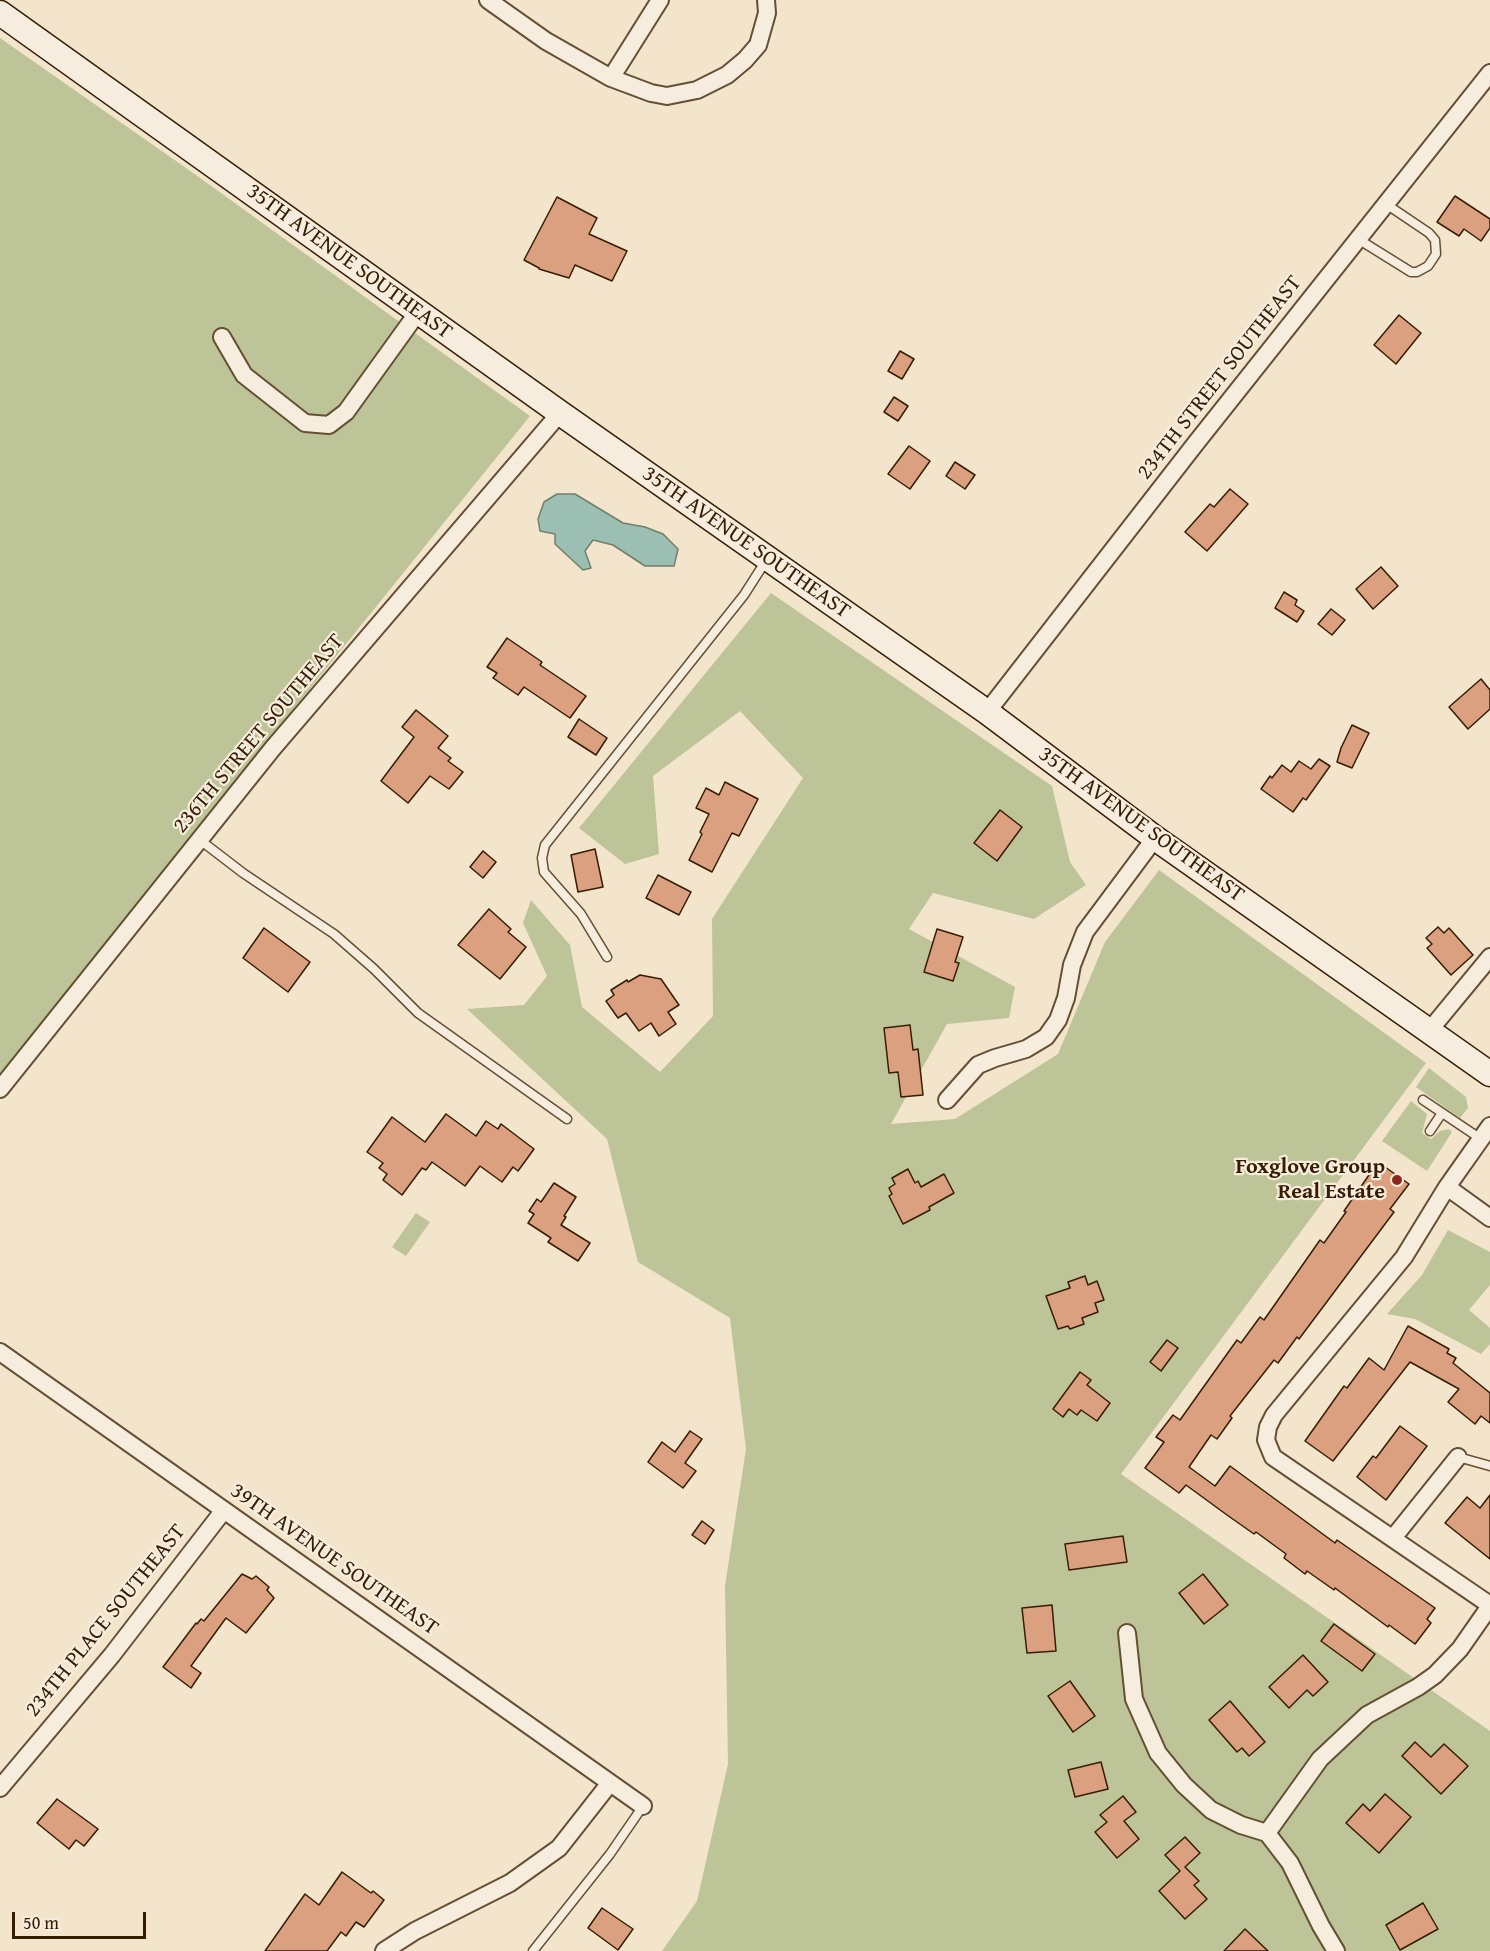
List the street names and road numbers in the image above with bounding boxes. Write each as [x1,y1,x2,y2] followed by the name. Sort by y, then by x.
[241,178,457,346] street label: 35TH AVENUE SOUTHEAST
[1132,271,1308,485] street label: 234TH STREET SOUTHEAST
[637,461,855,625] street label: 35TH AVENUE SOUTHEAST
[168,629,350,839] street label: 236TH STREET SOUTHEAST
[1033,741,1249,909] street label: 35TH AVENUE SOUTHEAST
[225,1478,443,1642] street label: 39TH AVENUE SOUTHEAST
[20,1519,192,1723] street label: 234TH PLACE SOUTHEAST

